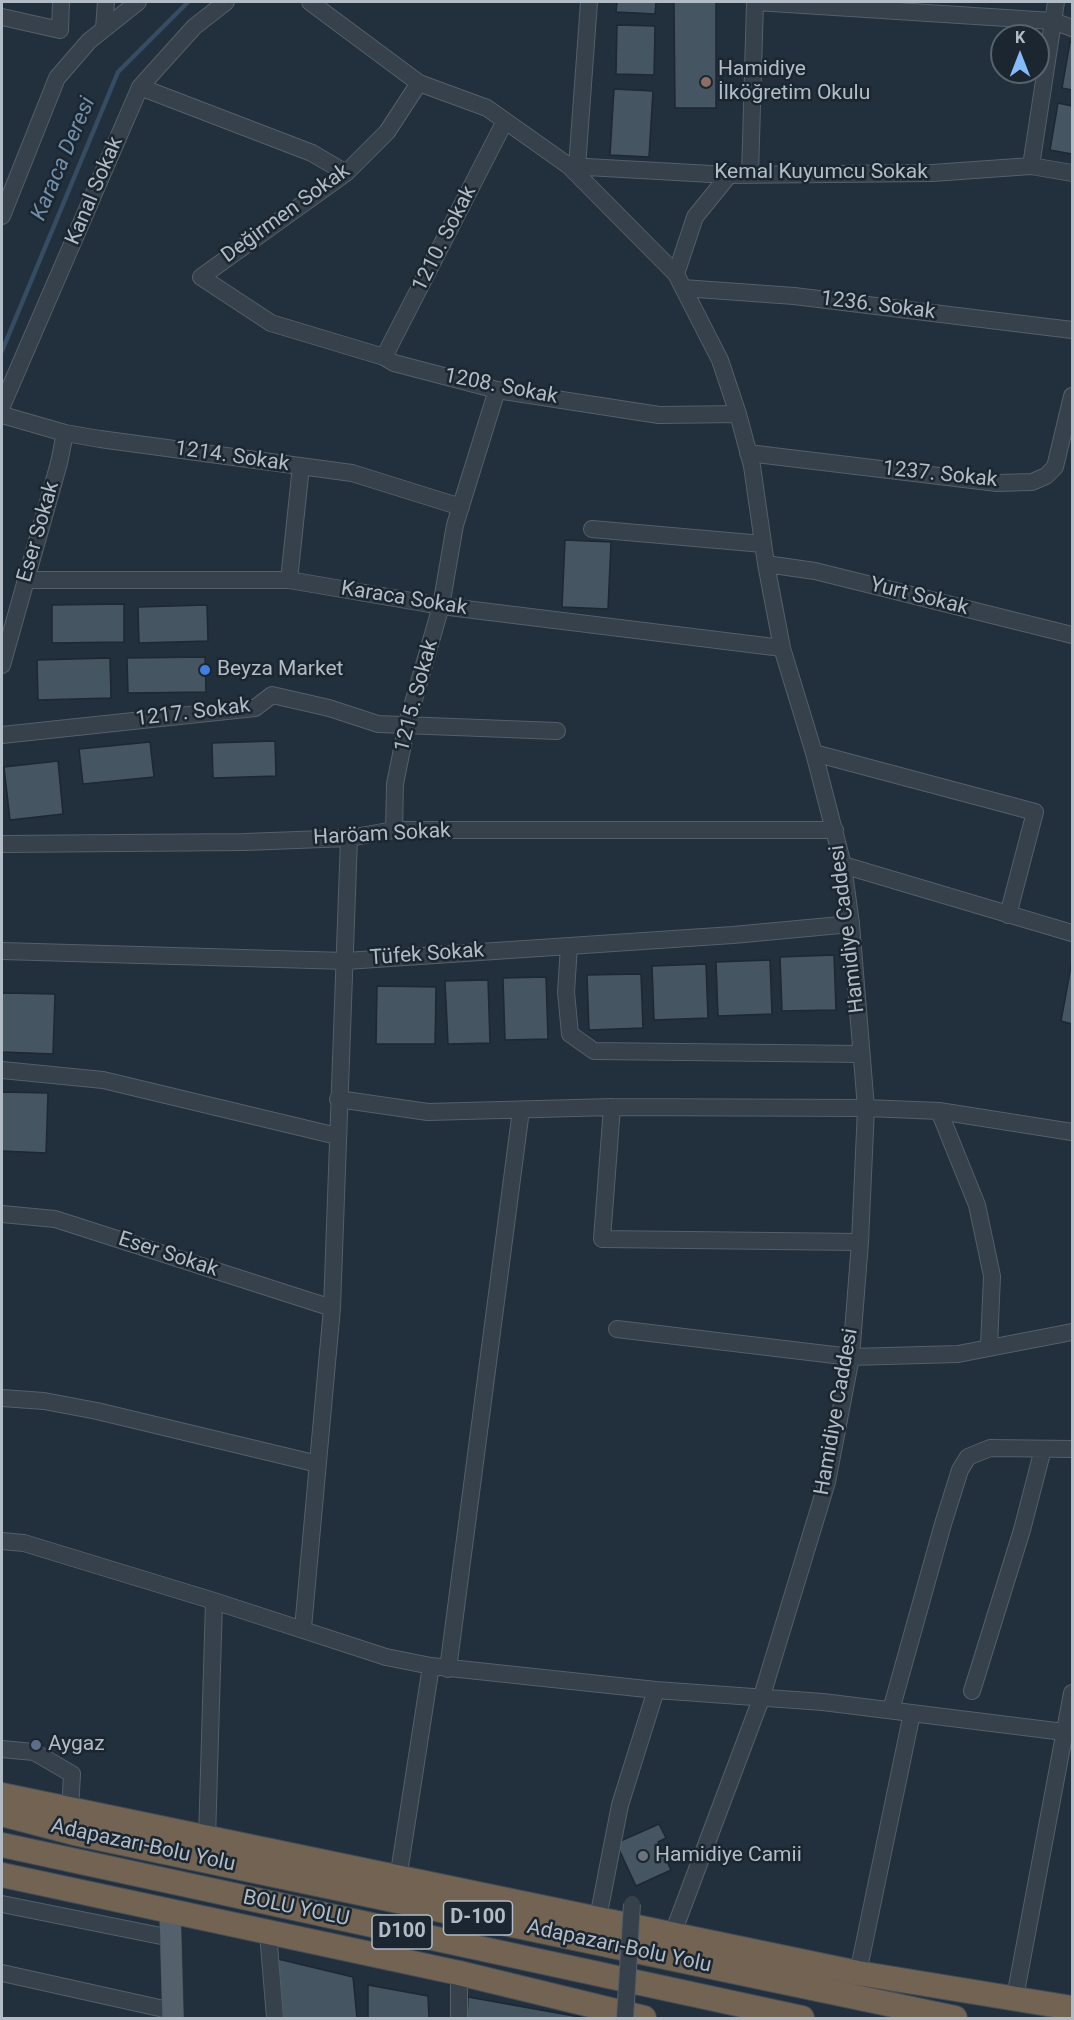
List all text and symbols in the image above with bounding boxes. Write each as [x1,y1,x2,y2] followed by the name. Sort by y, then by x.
[990,24,1050,84] north arrow
[1015,28,1025,47] text: K
[718,57,870,107] place label: Hamidiye İlköğretim Okulu
[699,75,713,89] marker: Hamidiye İlköğretim Okulu
[26,93,102,225] water label: Karaca Deresi
[61,133,129,249] street label: Kanal Sokak
[217,159,355,269] street label: Değirmen Sokak
[714,160,928,186] street label: Kemal Kuyumcu Sokak
[408,182,482,296] street label: 1210. Sokak
[819,286,937,326] street label: 1236. Sokak
[442,364,560,410] street label: 1208. Sokak
[173,437,291,477] street label: 1214. Sokak
[881,456,999,494] street label: 1237. Sokak
[13,479,65,585] street label: Eser Sokak
[867,573,971,621] street label: Yurt Sokak
[339,577,469,621] street label: Karaca Sokak
[390,637,444,755] street label: 1215. Sokak
[217,657,343,683] place label: Beyza Market
[198,663,212,677] marker: Beyza Market
[134,693,252,733] street label: 1217. Sokak
[313,819,451,851] street label: Haröam Sokak
[825,844,871,1014] street label: Hamidiye Caddesi
[369,938,485,972] street label: Tüfek Sokak
[115,1227,221,1283] street label: Eser Sokak
[810,1327,864,1497] street label: Hamidiye Caddesi
[48,1732,105,1758] place label: Aygaz
[29,1738,43,1752] marker: Aygaz
[49,1814,237,1878] street label: Adapazarı-Bolu Yolu
[655,1843,802,1869] place label: Hamidiye Camii
[636,1849,650,1863] marker: Hamidiye Camii
[240,1885,352,1933] street label: BOLU YOLU
[444,1901,512,1935] road number: D-100
[372,1915,432,1949] road number: D100
[525,1915,713,1979] street label: Adapazarı-Bolu Yolu

